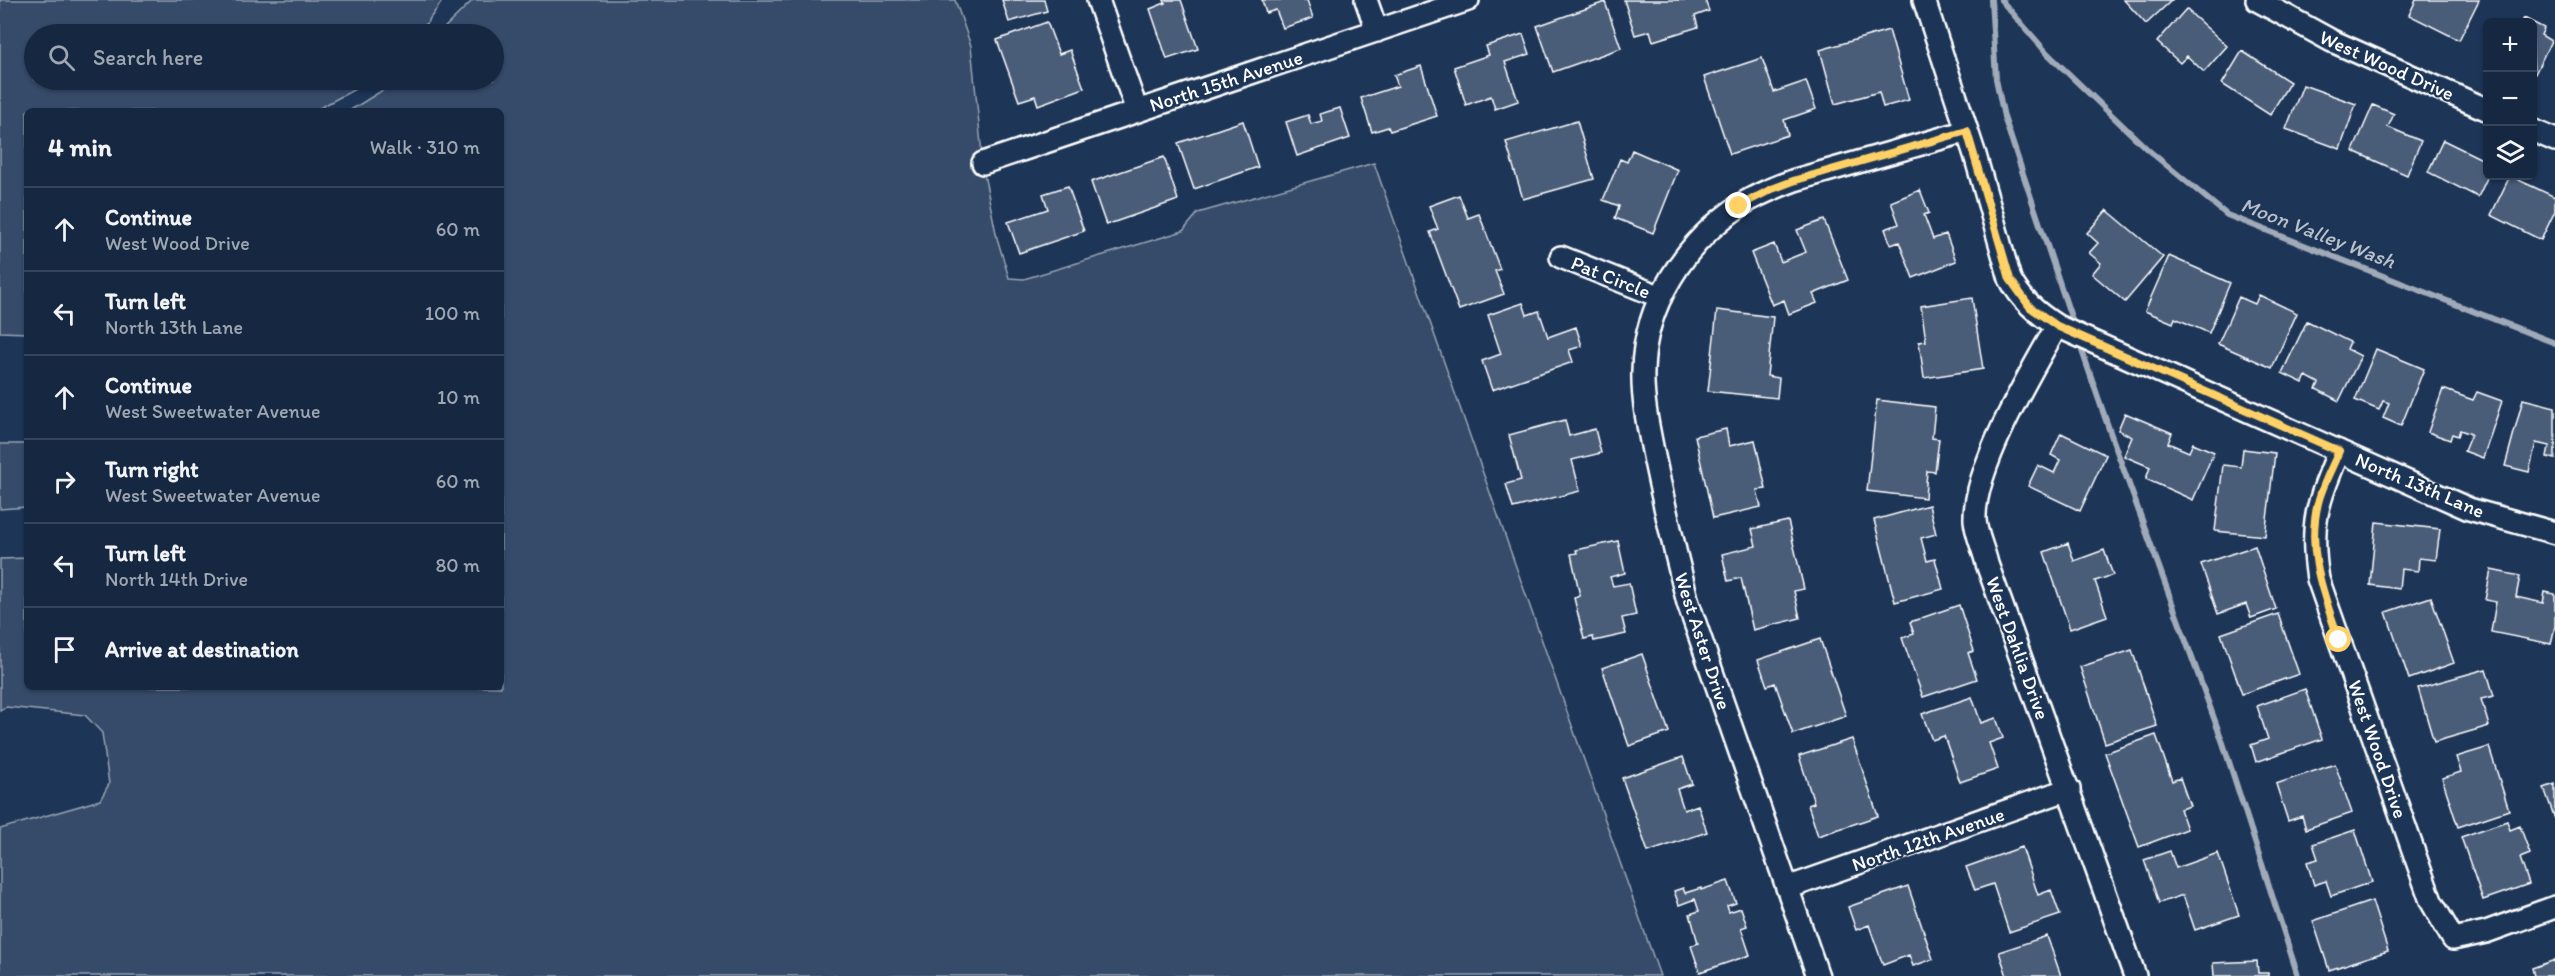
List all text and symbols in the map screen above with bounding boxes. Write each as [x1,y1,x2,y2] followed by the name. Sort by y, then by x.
[2483,18,2537,180] map controls
[2483,18,2537,72] button: +
[24,24,504,90] search box
[2316,25,2458,105] street label: West Wood Drive
[45,41,78,74] icon: search
[93,44,203,71] text: Search here
[1146,45,1306,117] street label: North 15th Avenue
[2483,72,2537,126] button: −
[2483,126,2537,180] button: layers
[48,131,112,163] text: 4 min
[370,135,480,159] text: Walk · 310 m
[1725,192,1751,218] route end
[2238,192,2400,274] water label: Moon Valley Wash
[105,204,192,231] text: Continue
[48,213,81,246] icon: ahead
[436,217,480,241] text: 60 m
[105,231,250,255] text: West Wood Drive
[1568,250,1654,304] street label: Pat Circle
[105,288,186,315] text: Turn left
[48,297,81,330] icon: left
[425,301,480,325] text: 100 m
[105,315,243,339] text: North 13th Lane
[105,372,192,399] text: Continue
[48,381,81,414] icon: ahead
[437,385,480,409] text: 10 m
[105,399,320,423] text: West Sweetwater Avenue
[2352,447,2488,523] street label: North 13th Lane
[105,456,199,483] text: Turn right
[48,465,81,498] icon: right
[436,469,480,493] text: 60 m
[105,483,320,507] text: West Sweetwater Avenue
[105,540,186,567] text: Turn left
[48,549,81,582] icon: left
[435,553,480,577] text: 80 m
[105,567,248,591] text: North 14th Drive
[1669,569,1737,713] street label: West Aster Drive
[1981,573,2055,723] street label: West Dahlia Drive
[2325,626,2351,652] route start
[48,633,81,666] icon: arrive
[105,636,299,663] text: Arrive at destination
[2343,677,2413,821] street label: West Wood Drive
[1849,802,2007,876] street label: North 12th Avenue

